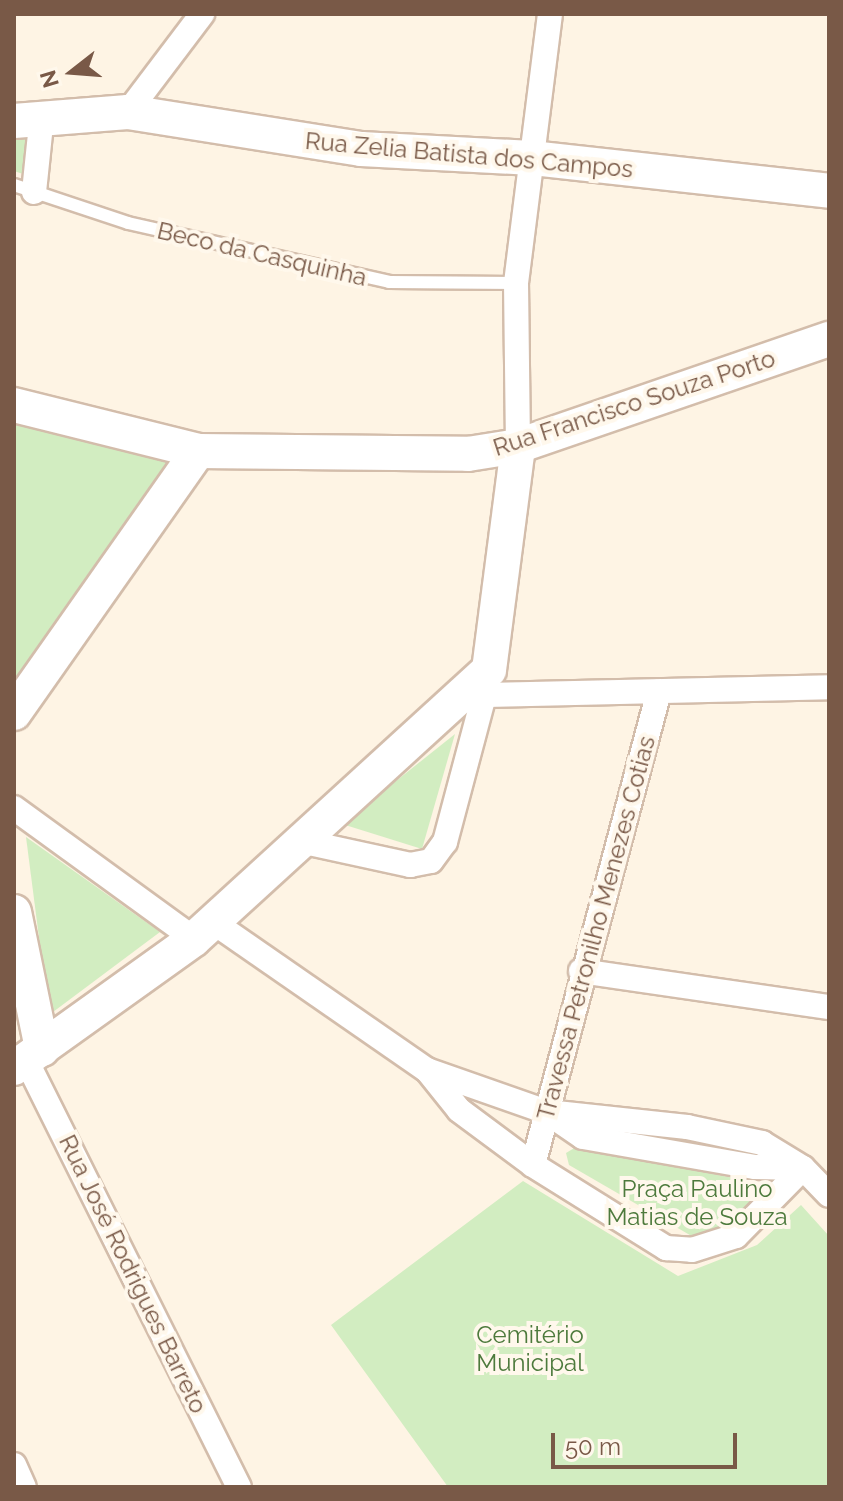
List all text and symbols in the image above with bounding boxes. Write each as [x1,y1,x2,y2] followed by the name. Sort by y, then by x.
[32,32,112,112] north arrow
[34,67,64,91] text: N
[304,126,634,184] street label: Rua Zelia Batista dos Campos
[154,216,370,292] street label: Beco da Casquinha
[489,344,779,462] street label: Rua Francisco Souza Porto
[531,733,661,1123] street label: Travessa Petronilho Menezes Cotias
[53,1130,213,1418] street label: Rua José Rodrigues Barreto
[606,1175,788,1231] park label: Praça Paulino Matias de Souza
[476,1321,584,1377] park label: Cemitério Municipal
[555,1417,741,1467] scale bar
[565,1432,621,1461] text: 50 m

